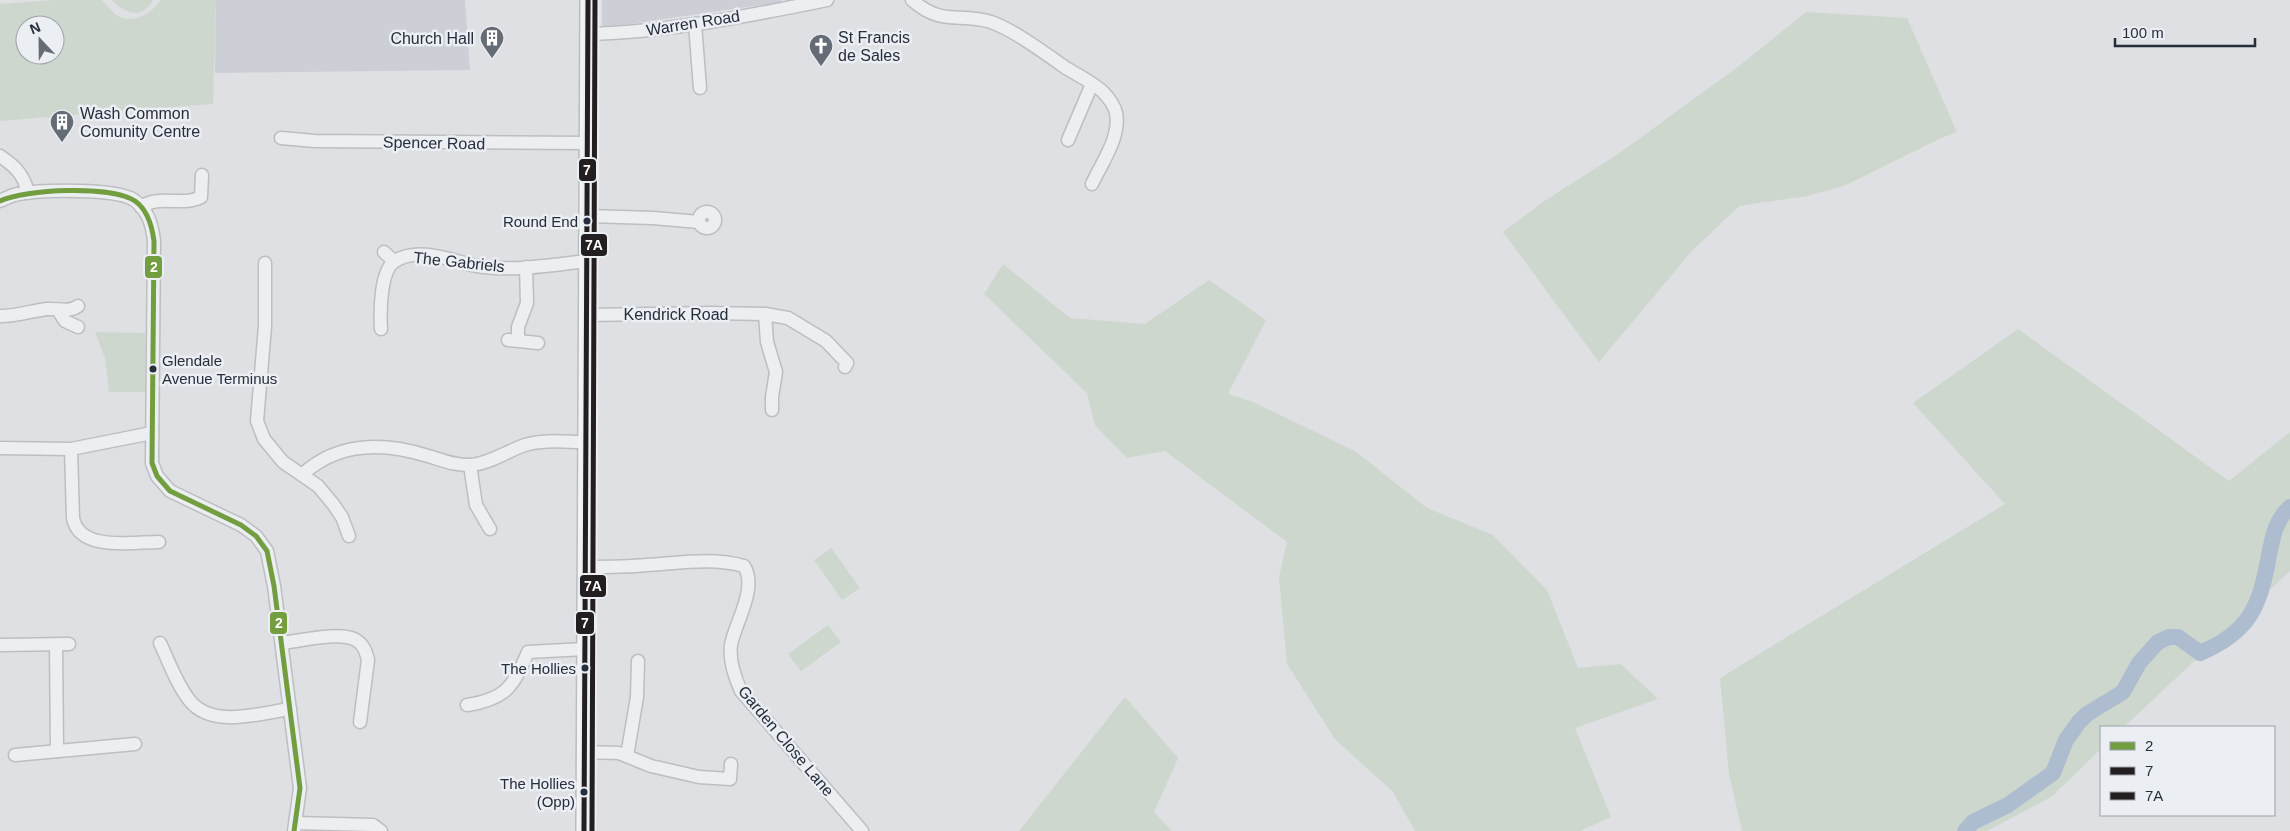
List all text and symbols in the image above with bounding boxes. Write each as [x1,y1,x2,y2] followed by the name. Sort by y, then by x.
[645,7,741,39] street label: Warren Road
[15,15,65,65] north arrow
[2115,15,2255,47] scale bar
[27,19,43,37] text: N
[2122,24,2164,41] text: 100 m
[479,25,505,59] building icon: Church Hall
[838,29,910,64] place label: St Francis de Sales
[390,30,474,47] place label: Church Hall
[808,33,834,67] church icon: St Francis de Sales
[80,105,200,140] place label: Wash Common Comunity Centre
[49,109,75,143] building icon: Wash Common Comunity Centre
[383,134,485,152] street label: Spencer Road
[578,158,597,182] line badge: 7
[583,162,591,178] text: 7
[503,213,578,230] place label: Round End
[582,216,592,226] marker: Round End
[580,233,608,257] line badge: 7A
[585,237,603,253] text: 7A
[413,249,505,275] street label: The Gabriels
[144,255,163,279] line badge: 2
[150,259,158,275] text: 2
[624,306,728,323] street label: Kendrick Road
[162,352,277,387] place label: Glendale Avenue Terminus
[148,364,158,374] marker: Glendale Avenue Terminus
[579,574,607,598] line badge: 7A
[584,578,602,594] text: 7A
[269,611,288,635] line badge: 2
[575,611,595,635] line badge: 7
[275,615,283,631] text: 2
[581,615,589,631] text: 7
[501,660,576,677] place label: The Hollies
[580,663,590,673] marker: The Hollies
[735,682,837,800] street label: Garden Close Lane
[2100,726,2275,816] legend
[2145,737,2153,754] text: 2
[2145,762,2153,779] text: 7
[500,775,575,810] place label: The Hollies (Opp)
[579,787,589,797] marker: The Hollies (Opp)
[2145,787,2163,804] text: 7A

